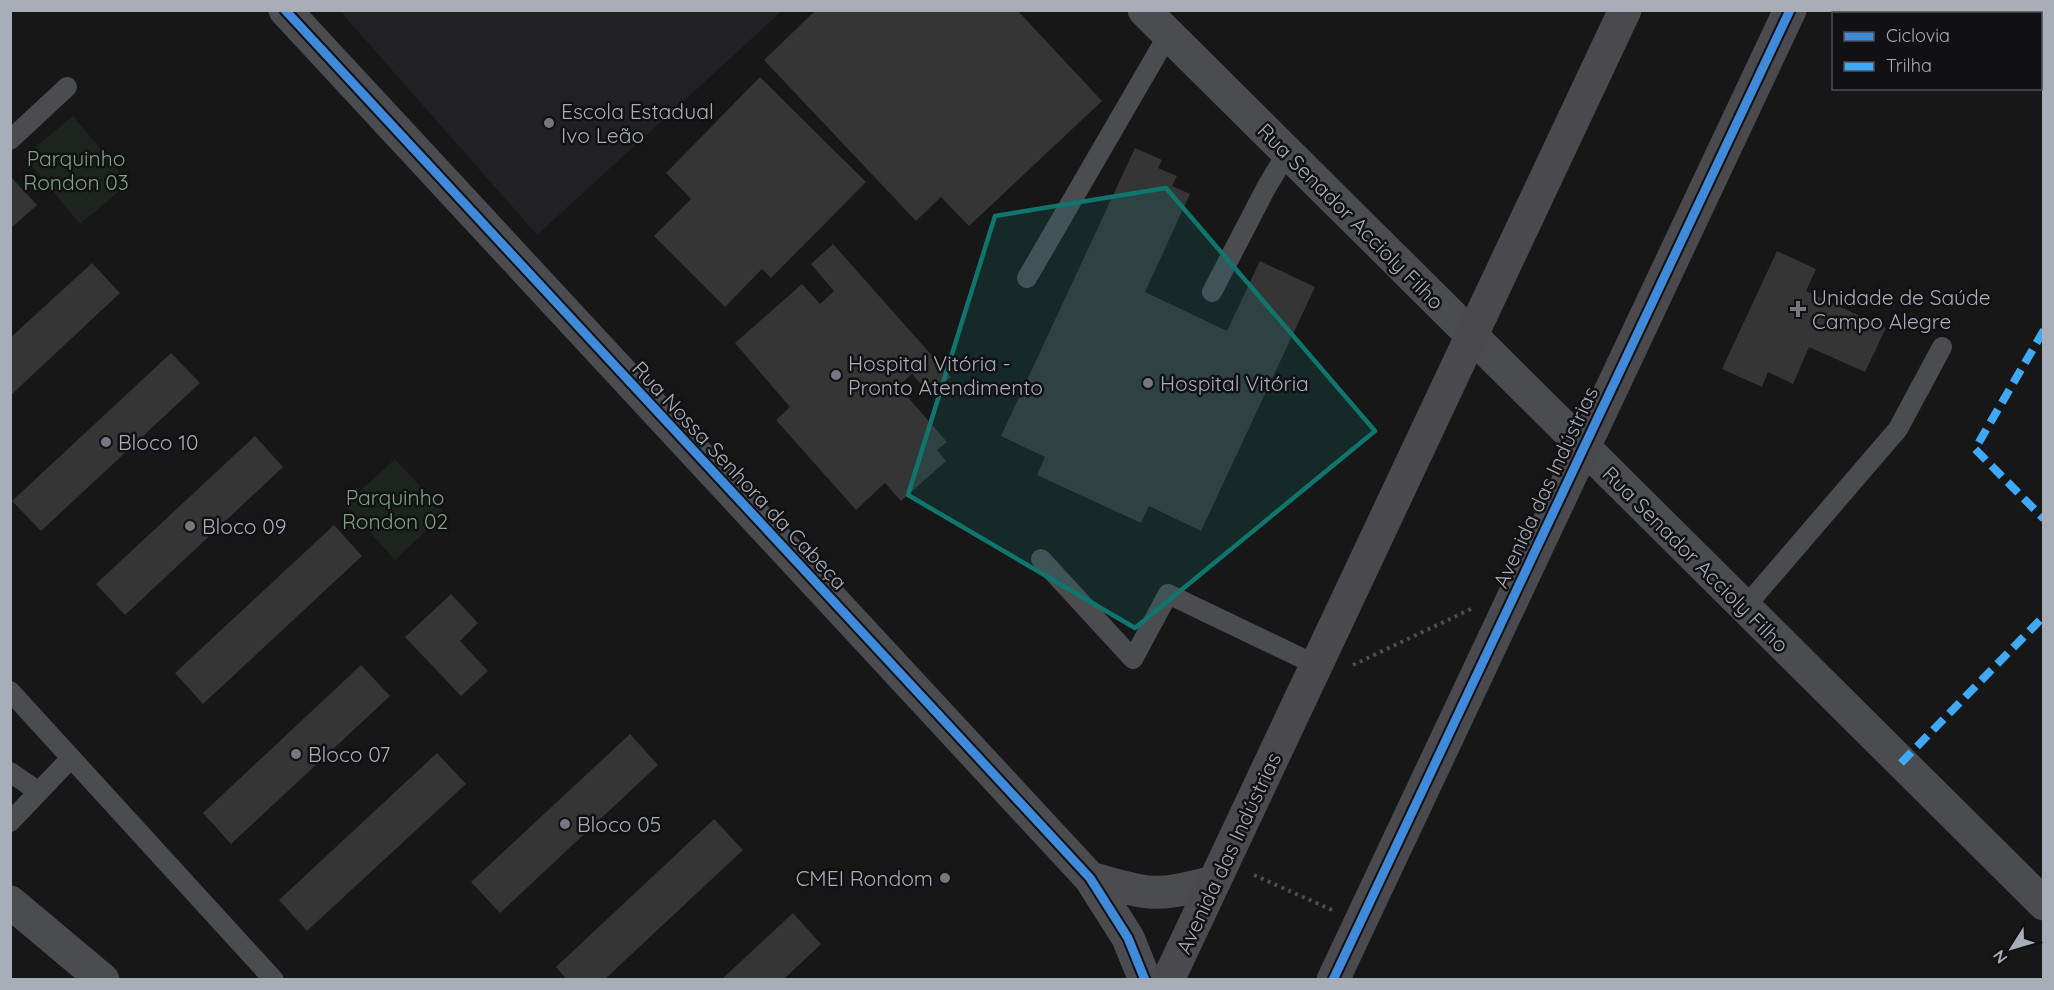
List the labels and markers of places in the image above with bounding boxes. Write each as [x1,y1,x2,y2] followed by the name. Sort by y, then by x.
[561,98,714,148] place label: Escola Estadual Ivo Leão
[542,116,556,130] marker: Escola Estadual Ivo Leão
[1812,284,1991,334] place label: Unidade de Saúde Campo Alegre
[1789,300,1807,318] marker: Unidade de Saúde Campo Alegre
[848,350,1043,400] place label: Hospital Vitória - Pronto Atendimento
[829,368,843,382] marker: Hospital Vitória - Pronto Atendimento
[1160,370,1309,396] place label: Hospital Vitória
[1141,376,1155,390] marker: Hospital Vitória
[118,429,198,455] place label: Bloco 10
[99,435,113,449] marker: Bloco 10
[202,513,286,539] place label: Bloco 09
[183,519,197,533] marker: Bloco 09
[308,741,391,767] place label: Bloco 07
[289,747,303,761] marker: Bloco 07
[577,811,661,837] place label: Bloco 05
[558,817,572,831] marker: Bloco 05
[796,865,933,891] place label: CMEI Rondom
[938,871,952,885] marker: CMEI Rondom

